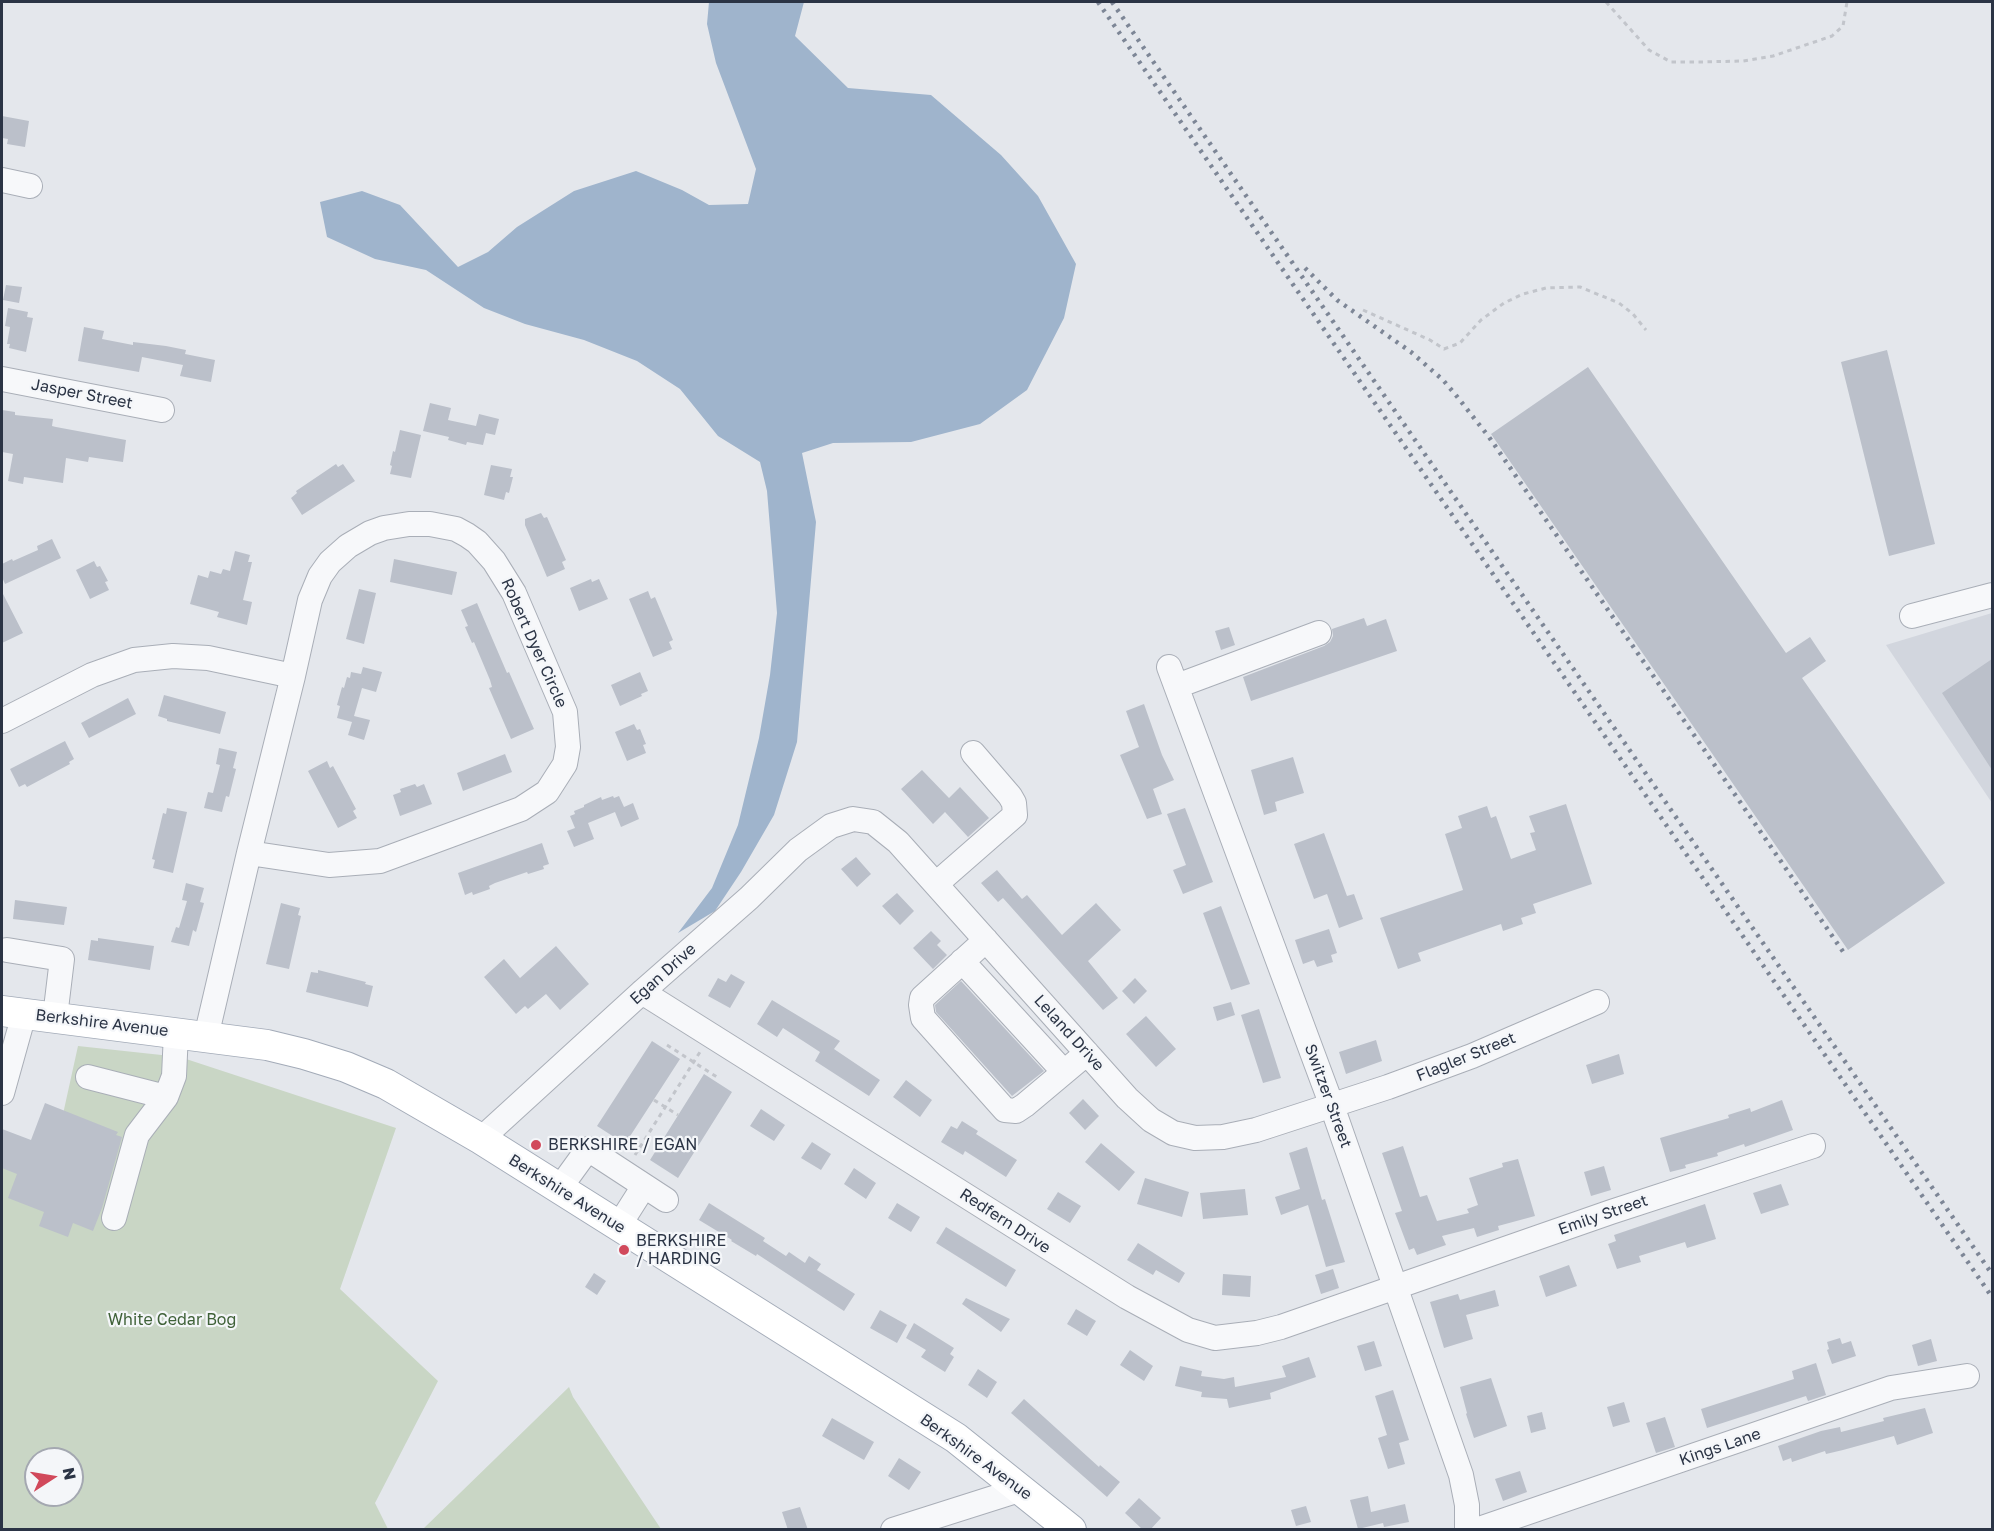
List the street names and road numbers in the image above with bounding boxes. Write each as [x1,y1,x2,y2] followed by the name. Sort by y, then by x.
[30,375,134,413] street label: Jasper Street
[497,575,571,711] street label: Robert Dyer Circle
[626,939,700,1009] street label: Egan Drive
[1030,991,1108,1075] street label: Leland Drive
[34,1005,170,1041] street label: Berkshire Avenue
[1414,1028,1518,1086] street label: Flagler Street
[1300,1041,1356,1151] street label: Switzer Street
[505,1150,629,1238] street label: Berkshire Avenue
[956,1184,1054,1258] street label: Redfern Drive
[1556,1191,1650,1239] street label: Emily Street
[916,1410,1036,1504] street label: Berkshire Avenue
[1677,1424,1763,1470] street label: Kings Lane

